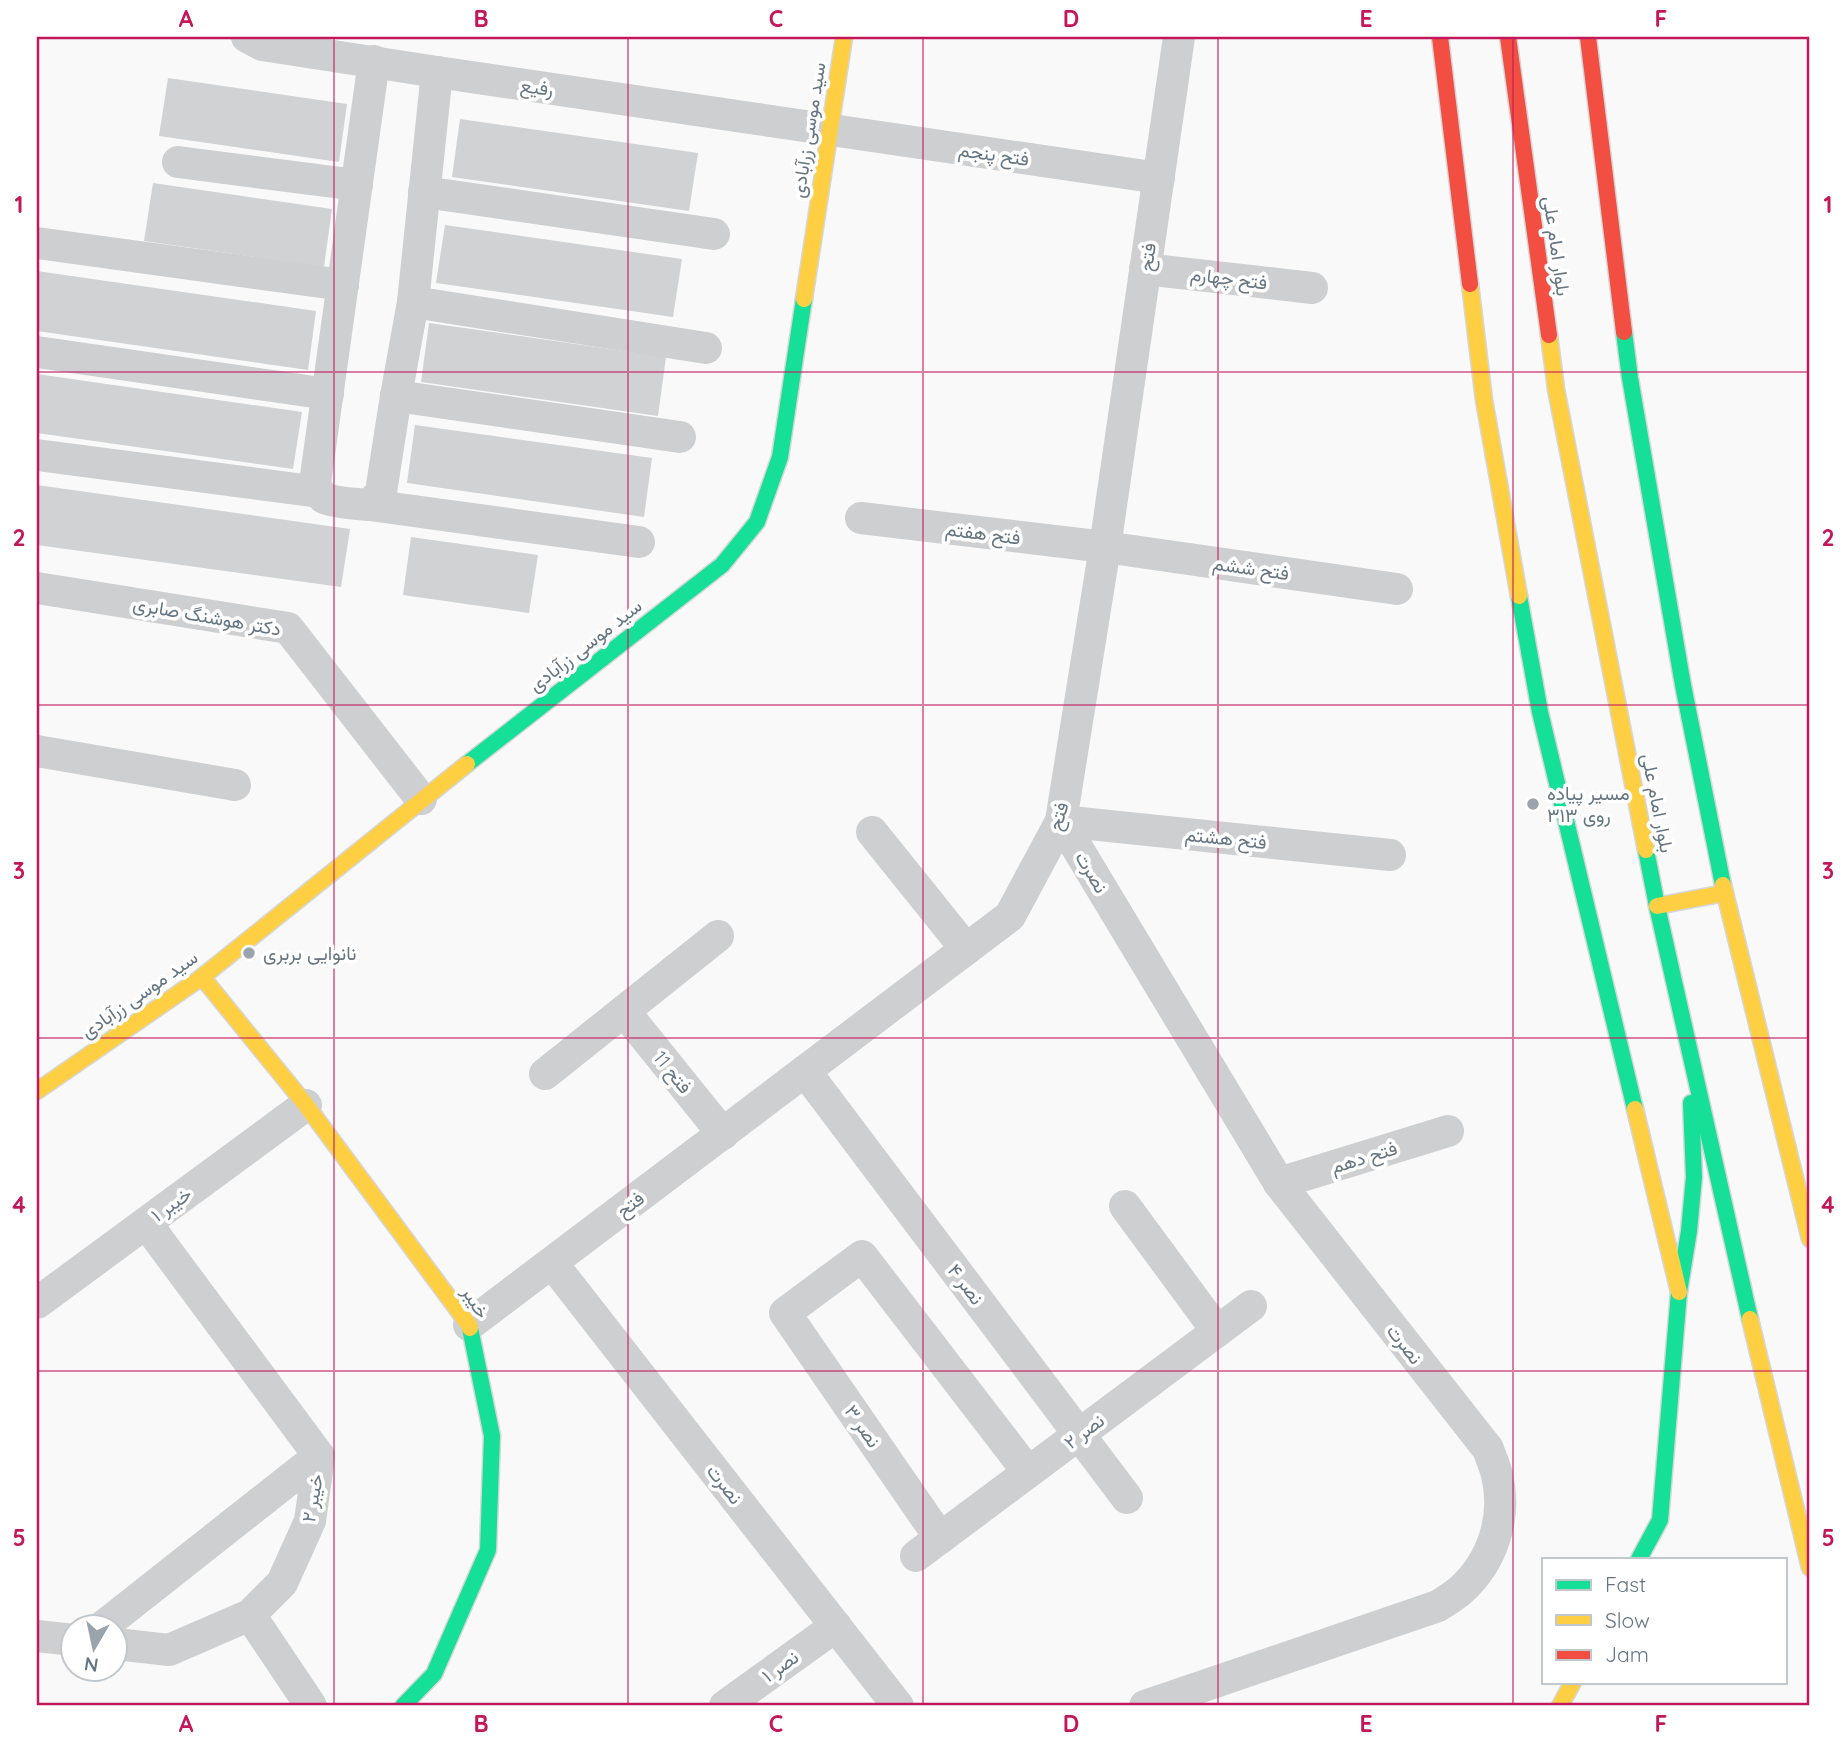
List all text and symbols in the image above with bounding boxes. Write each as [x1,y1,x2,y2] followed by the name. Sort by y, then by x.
[179,4,194,33] text: A
[473,4,489,33] text: B
[769,4,783,33] text: C
[1063,4,1079,33] text: D
[1359,4,1373,33] text: E
[1655,4,1667,33] text: F
[785,60,831,200] street label: سید موسی زرآبادی
[519,73,555,103] street label: رفیع
[957,137,1031,173] street label: فتح پنجم
[15,190,23,219] text: 1
[1824,190,1832,219] text: 1
[1537,195,1576,298] street label: بلوار امام علی
[1133,241,1163,273] street label: فتح
[1189,261,1269,297] street label: فتح چهارم
[944,517,1022,551] street label: فتح هفتم
[12,523,26,552] text: 2
[1821,523,1835,552] text: 2
[1211,551,1291,587] street label: فتح ششم
[131,591,283,641] street label: دکتر هوشنگ صابری
[524,593,646,697] street label: سید موسی زرآبادی
[1636,751,1679,855] street label: بلوار امام علی
[1547,781,1630,827] place label: مسیر پیاده روی ۳۱۳
[1525,796,1541,812] marker: مسیر پیاده روی ۳۱۳
[1042,799,1076,834] street label: فتح
[1184,822,1268,856] street label: فتح هشتم
[1070,847,1114,897] street label: نصرت
[13,856,25,885] text: 3
[1822,856,1834,885] text: 3
[263,941,357,965] place label: نانوایی بربری
[76,945,202,1043] street label: سید موسی زرآبادی
[241,945,257,961] marker: نانوایی بربری
[647,1046,697,1099] street label: فتح 11
[1328,1136,1401,1180] street label: فتح دهم
[146,1181,196,1227] street label: خیبر ۱
[611,1186,650,1224] street label: فتح
[12,1190,26,1219] text: 4
[1821,1190,1835,1219] text: 4
[943,1259,989,1309] street label: نصر ۴
[456,1281,495,1323] street label: خیبر
[1382,1319,1428,1369] street label: نصرت
[840,1400,886,1452] street label: نصر ۳
[1059,1408,1109,1454] street label: نصر ۲
[702,1459,748,1509] street label: نصرت
[296,1472,328,1524] street label: خیبر ۲
[12,1523,26,1552] text: 5
[1821,1523,1835,1552] text: 5
[1542,1558,1787,1684] legend
[1605,1571,1646,1597] text: Fast
[1605,1607,1650,1633] text: Slow
[60,1614,130,1684] north arrow
[1605,1641,1649,1667] text: Jam
[757,1645,803,1687] street label: ۱ نصر
[83,1652,100,1678] text: N
[179,1709,194,1738] text: A
[473,1709,489,1738] text: B
[769,1709,783,1738] text: C
[1063,1709,1079,1738] text: D
[1359,1709,1373,1738] text: E
[1655,1709,1667,1738] text: F

